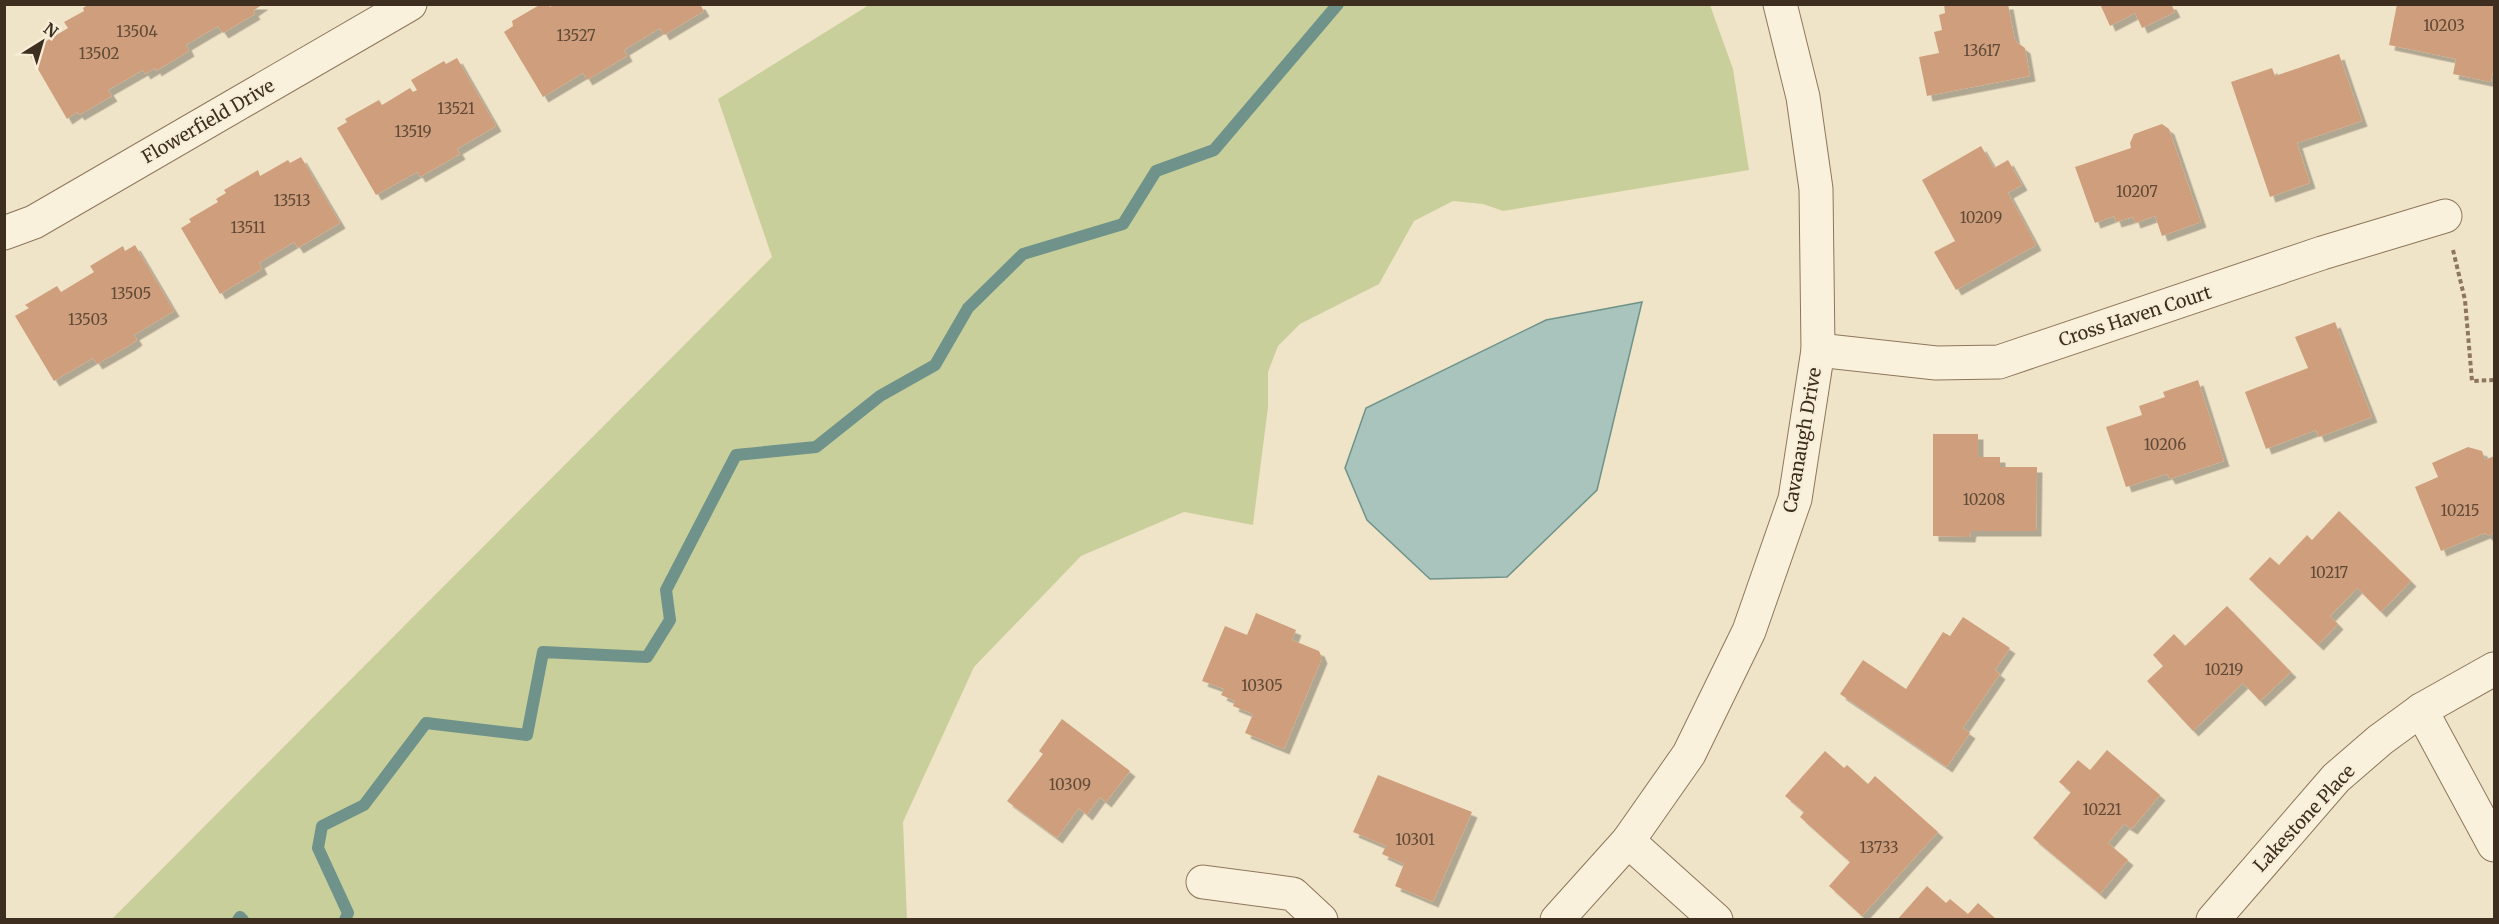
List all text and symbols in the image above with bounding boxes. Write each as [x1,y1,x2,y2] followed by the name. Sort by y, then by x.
[12,12,72,72] north arrow
[2423,16,2465,35] house number: 10203
[40,18,62,42] text: N
[116,22,158,41] house number: 13504
[556,26,596,45] house number: 13527
[1963,41,2001,60] house number: 13617
[79,44,119,63] house number: 13502
[138,74,278,168] street label: Flowerfield Drive
[437,99,475,118] house number: 13521
[394,122,432,141] house number: 13519
[2116,182,2158,201] house number: 10207
[273,191,311,210] house number: 13513
[1960,208,2002,227] house number: 10209
[230,218,266,237] house number: 13511
[2056,280,2214,352] street label: Cross Haven Court
[111,284,151,303] house number: 13505
[68,310,108,329] house number: 13503
[1778,366,1826,514] street label: Cavanaugh Drive
[2144,435,2186,454] house number: 10206
[1963,490,2005,509] house number: 10208
[2441,501,2479,520] house number: 10215
[2310,563,2349,582] house number: 10217
[2205,660,2243,679] house number: 10219
[1241,676,1283,695] house number: 10305
[2248,760,2360,876] street label: Lakestone Place
[1049,775,1091,794] house number: 10309
[2082,800,2122,819] house number: 10221
[1395,830,1435,849] house number: 10301
[1859,838,1899,857] house number: 13733

